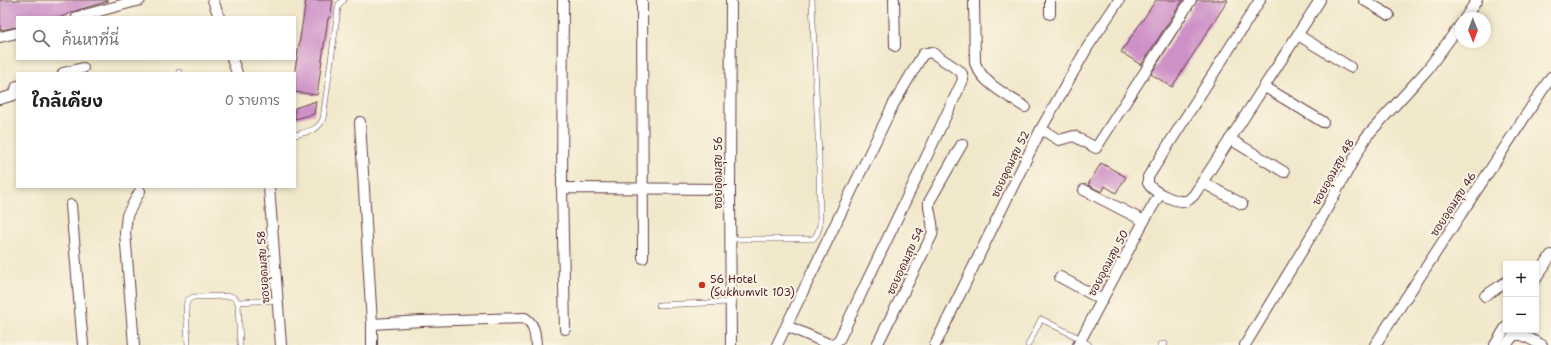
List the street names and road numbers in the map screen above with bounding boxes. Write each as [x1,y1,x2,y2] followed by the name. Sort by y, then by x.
[988,128,1034,201] street label: ซอยอุดมสุข 52
[711,136,727,210] street label: ซอยอุดมสุข 56
[1309,136,1359,209] street label: ซอยอุดมสุข 48
[1427,169,1481,240] street label: ซอยอุดมสุข 46
[883,225,929,298] street label: ซอยอุดมสุข 54
[1085,227,1133,300] street label: ซอยอุดมสุข 50
[253,230,275,304] street label: ซอยอุดมสุข 58

